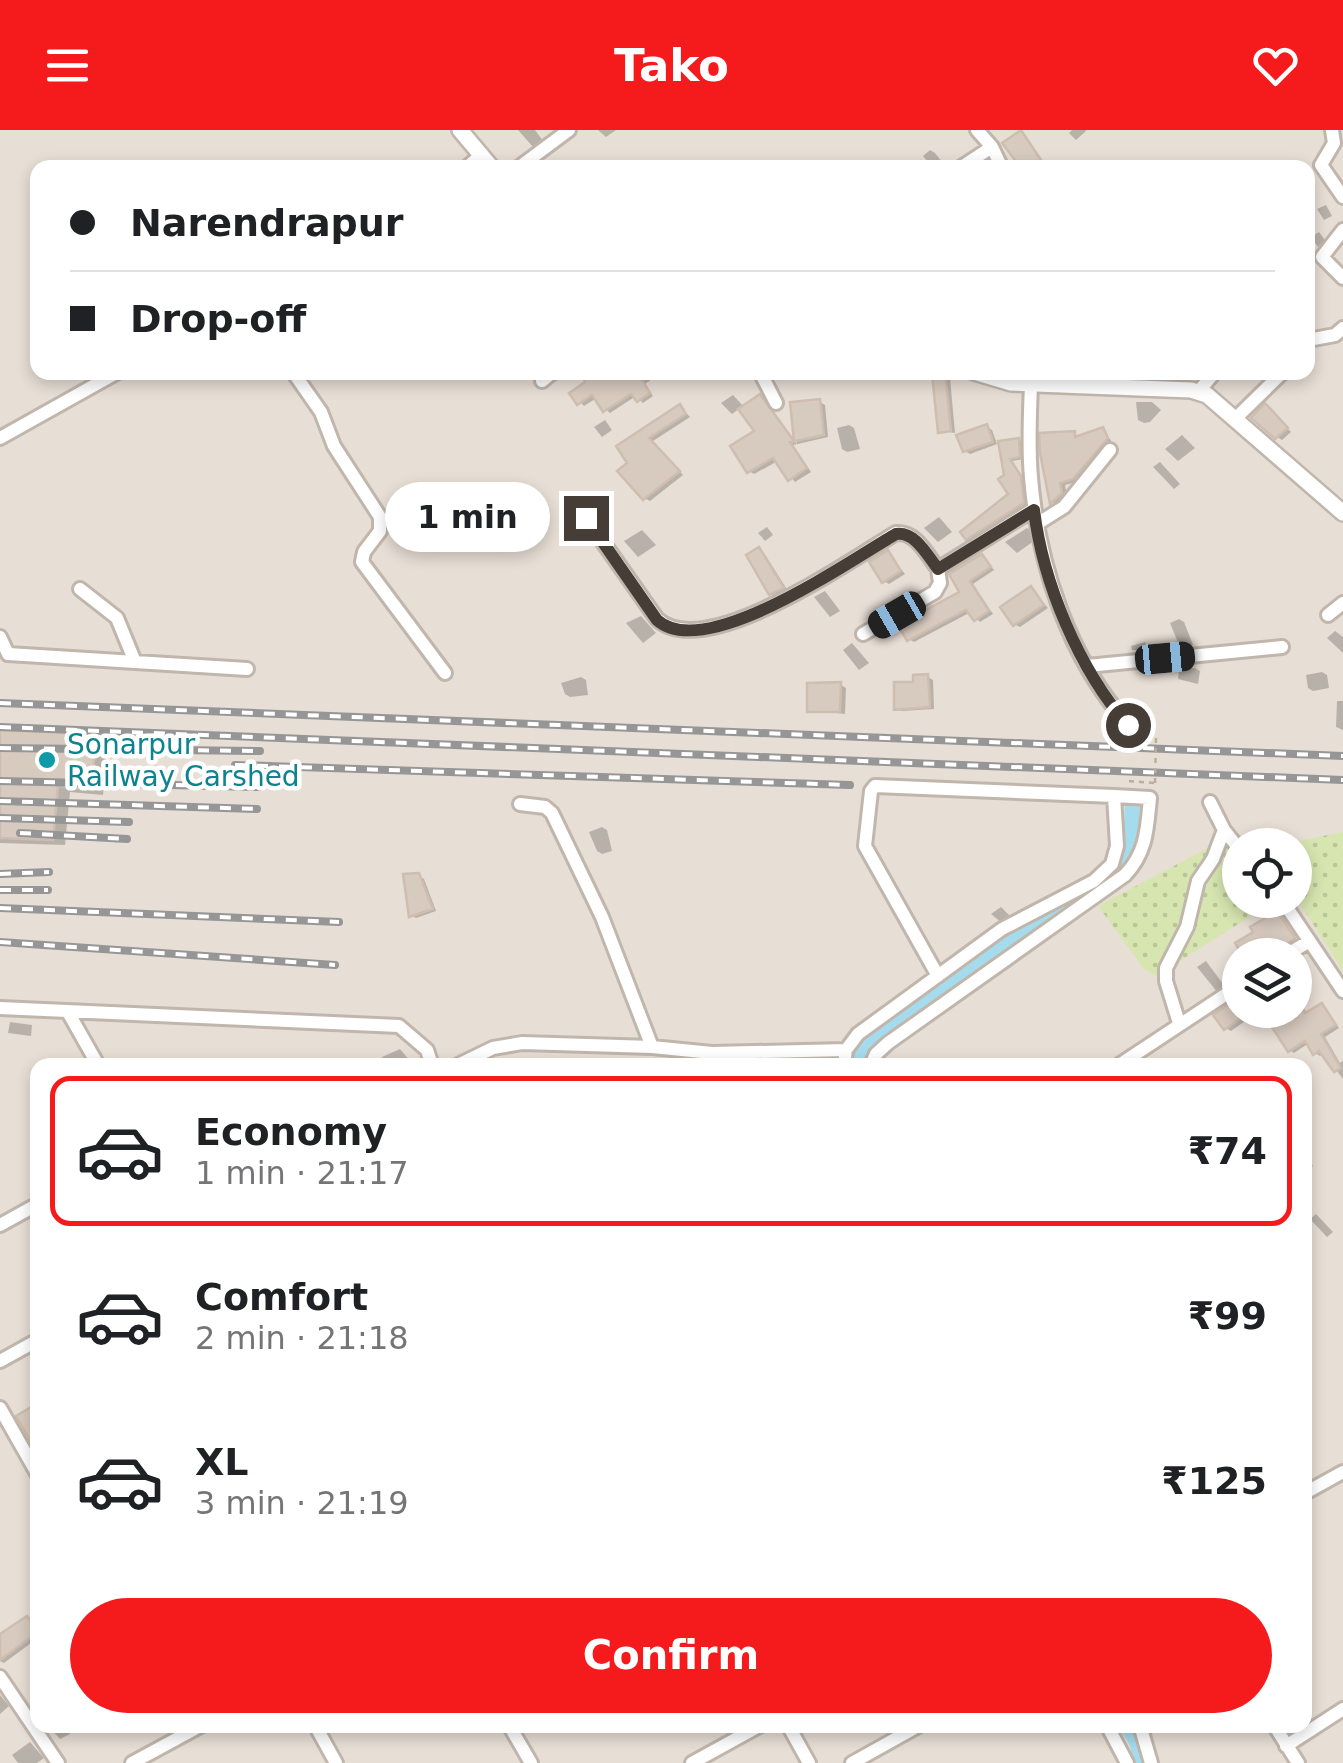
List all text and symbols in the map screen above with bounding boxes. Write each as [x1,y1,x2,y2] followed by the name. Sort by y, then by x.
[40,38,95,93] icon: menu
[1248,38,1303,93] icon: heart
[614,39,729,92] text: Tako
[130,201,404,245] text: Narendrapur
[130,297,306,341] text: Drop-off
[386,483,551,553] callout: 1 min
[564,496,609,541] route end
[417,498,518,536] text: 1 min
[864,587,930,643] car
[1134,640,1196,676] car
[1106,703,1151,748] route start
[67,728,300,793] place label: Sonarpur Railway Carshed
[36,749,58,771] marker: Sonarpur Railway Carshed
[1222,828,1312,1028] map controls
[1222,828,1312,918] button: locate
[1222,938,1312,1028] button: layers
[75,1106,165,1196] icon: car
[195,1110,387,1154] text: Economy
[1188,1129,1267,1173] text: ₹74
[195,1154,409,1192] text: 1 min · 21:17
[75,1271,165,1361] icon: car
[195,1275,368,1319] text: Comfort
[1188,1294,1267,1338] text: ₹99
[195,1319,409,1357] text: 2 min · 21:18
[75,1436,165,1526] icon: car
[195,1440,249,1484] text: XL
[1161,1459,1267,1503] text: ₹125
[195,1484,409,1522] text: 3 min · 21:19
[70,1598,1272,1713] button: Confirm

